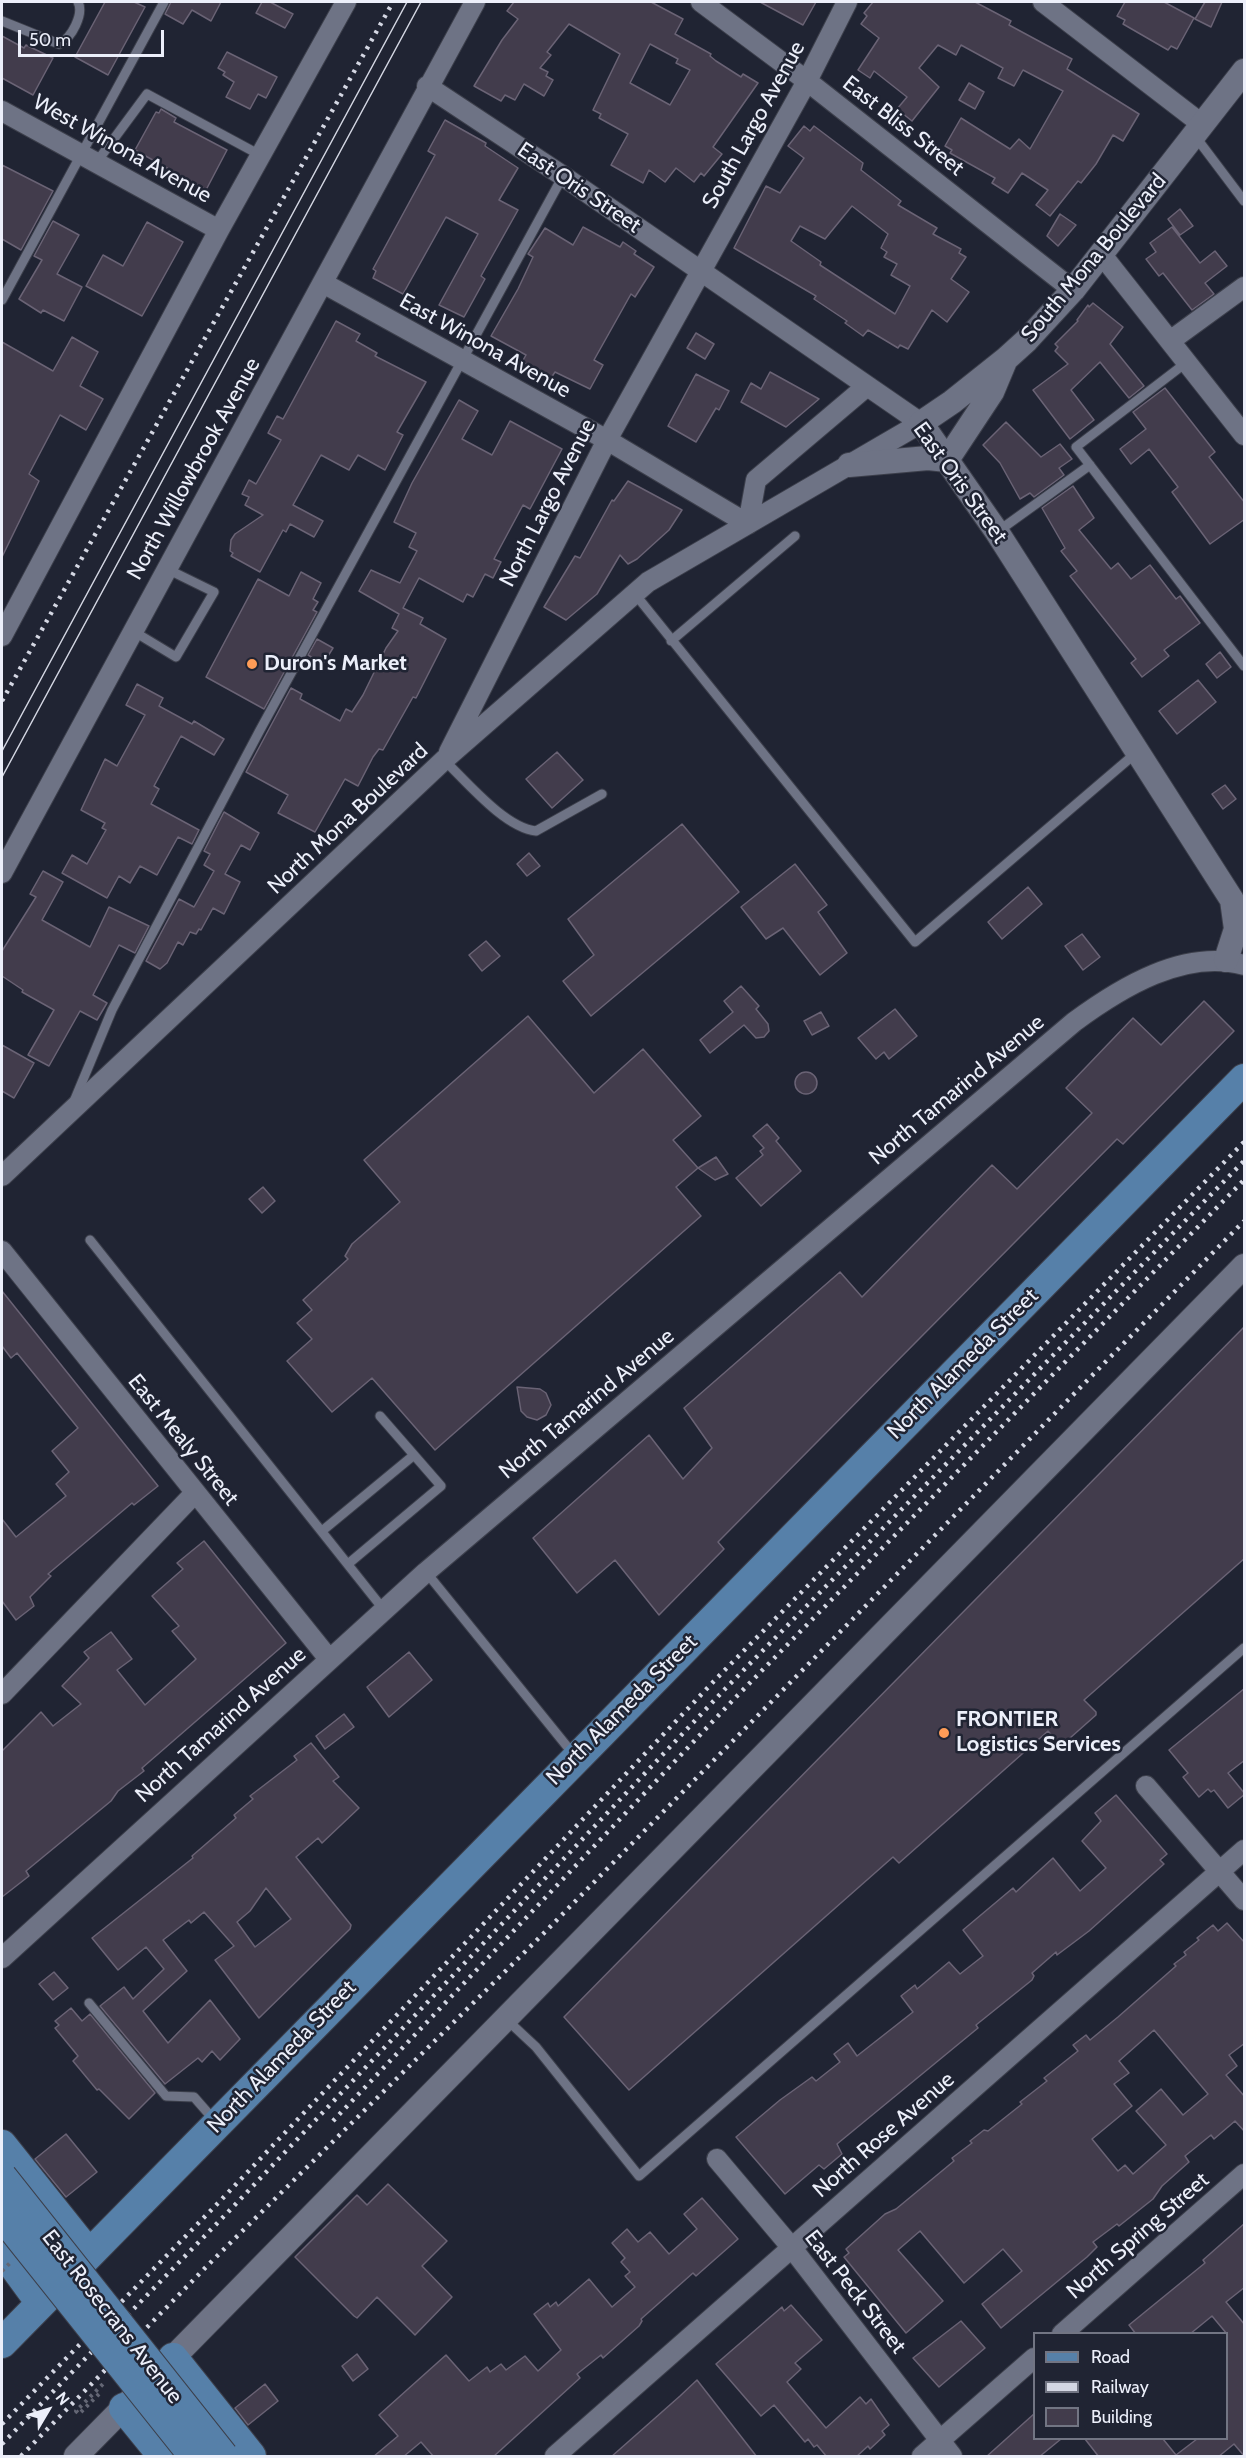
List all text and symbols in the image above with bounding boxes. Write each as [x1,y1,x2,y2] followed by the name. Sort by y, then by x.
[21,18,166,56] scale bar
[29,29,71,51] text: 50 m
[697,37,811,213] street label: South Largo Avenue
[837,70,969,182] street label: East Bliss Street
[28,89,216,209] street label: West Winona Avenue
[512,137,646,239] street label: East Oris Street
[1016,169,1172,347] street label: South Mona Boulevard
[395,288,575,404] street label: East Winona Avenue
[122,353,266,585] street label: North Willowbrook Avenue
[494,415,602,591] street label: North Largo Avenue
[907,417,1013,549] street label: East Oris Street
[264,651,407,677] place label: Duron's Market
[245,657,259,671] marker: Duron's Market
[263,738,433,900] street label: North Mona Boulevard
[864,1009,1050,1171] street label: North Tamarind Avenue
[882,1283,1044,1445] street label: North Alameda Street
[494,1323,680,1485] street label: North Tamarind Avenue
[122,1369,244,1511] street label: East Mealy Street
[541,1629,703,1791] street label: North Alameda Street
[130,1642,312,1808] street label: North Tamarind Avenue
[956,1707,1121,1759] place label: FRONTIER Logistics Services
[937,1726,951,1740] marker: FRONTIER Logistics Services
[202,1975,362,2139] street label: North Alameda Street
[808,2066,960,2204] street label: North Rose Avenue
[1061,2167,1215,2305] street label: North Spring Street
[36,2225,188,2409] street label: East Rosecrans Avenue
[799,2225,911,2359] street label: East Peck Street
[1033,2332,1228,2440] legend
[1091,2346,1130,2368] text: Road
[1091,2376,1149,2398] text: Railway
[18,2380,78,2440] north arrow
[52,2388,74,2409] text: N
[1091,2406,1152,2428] text: Building

